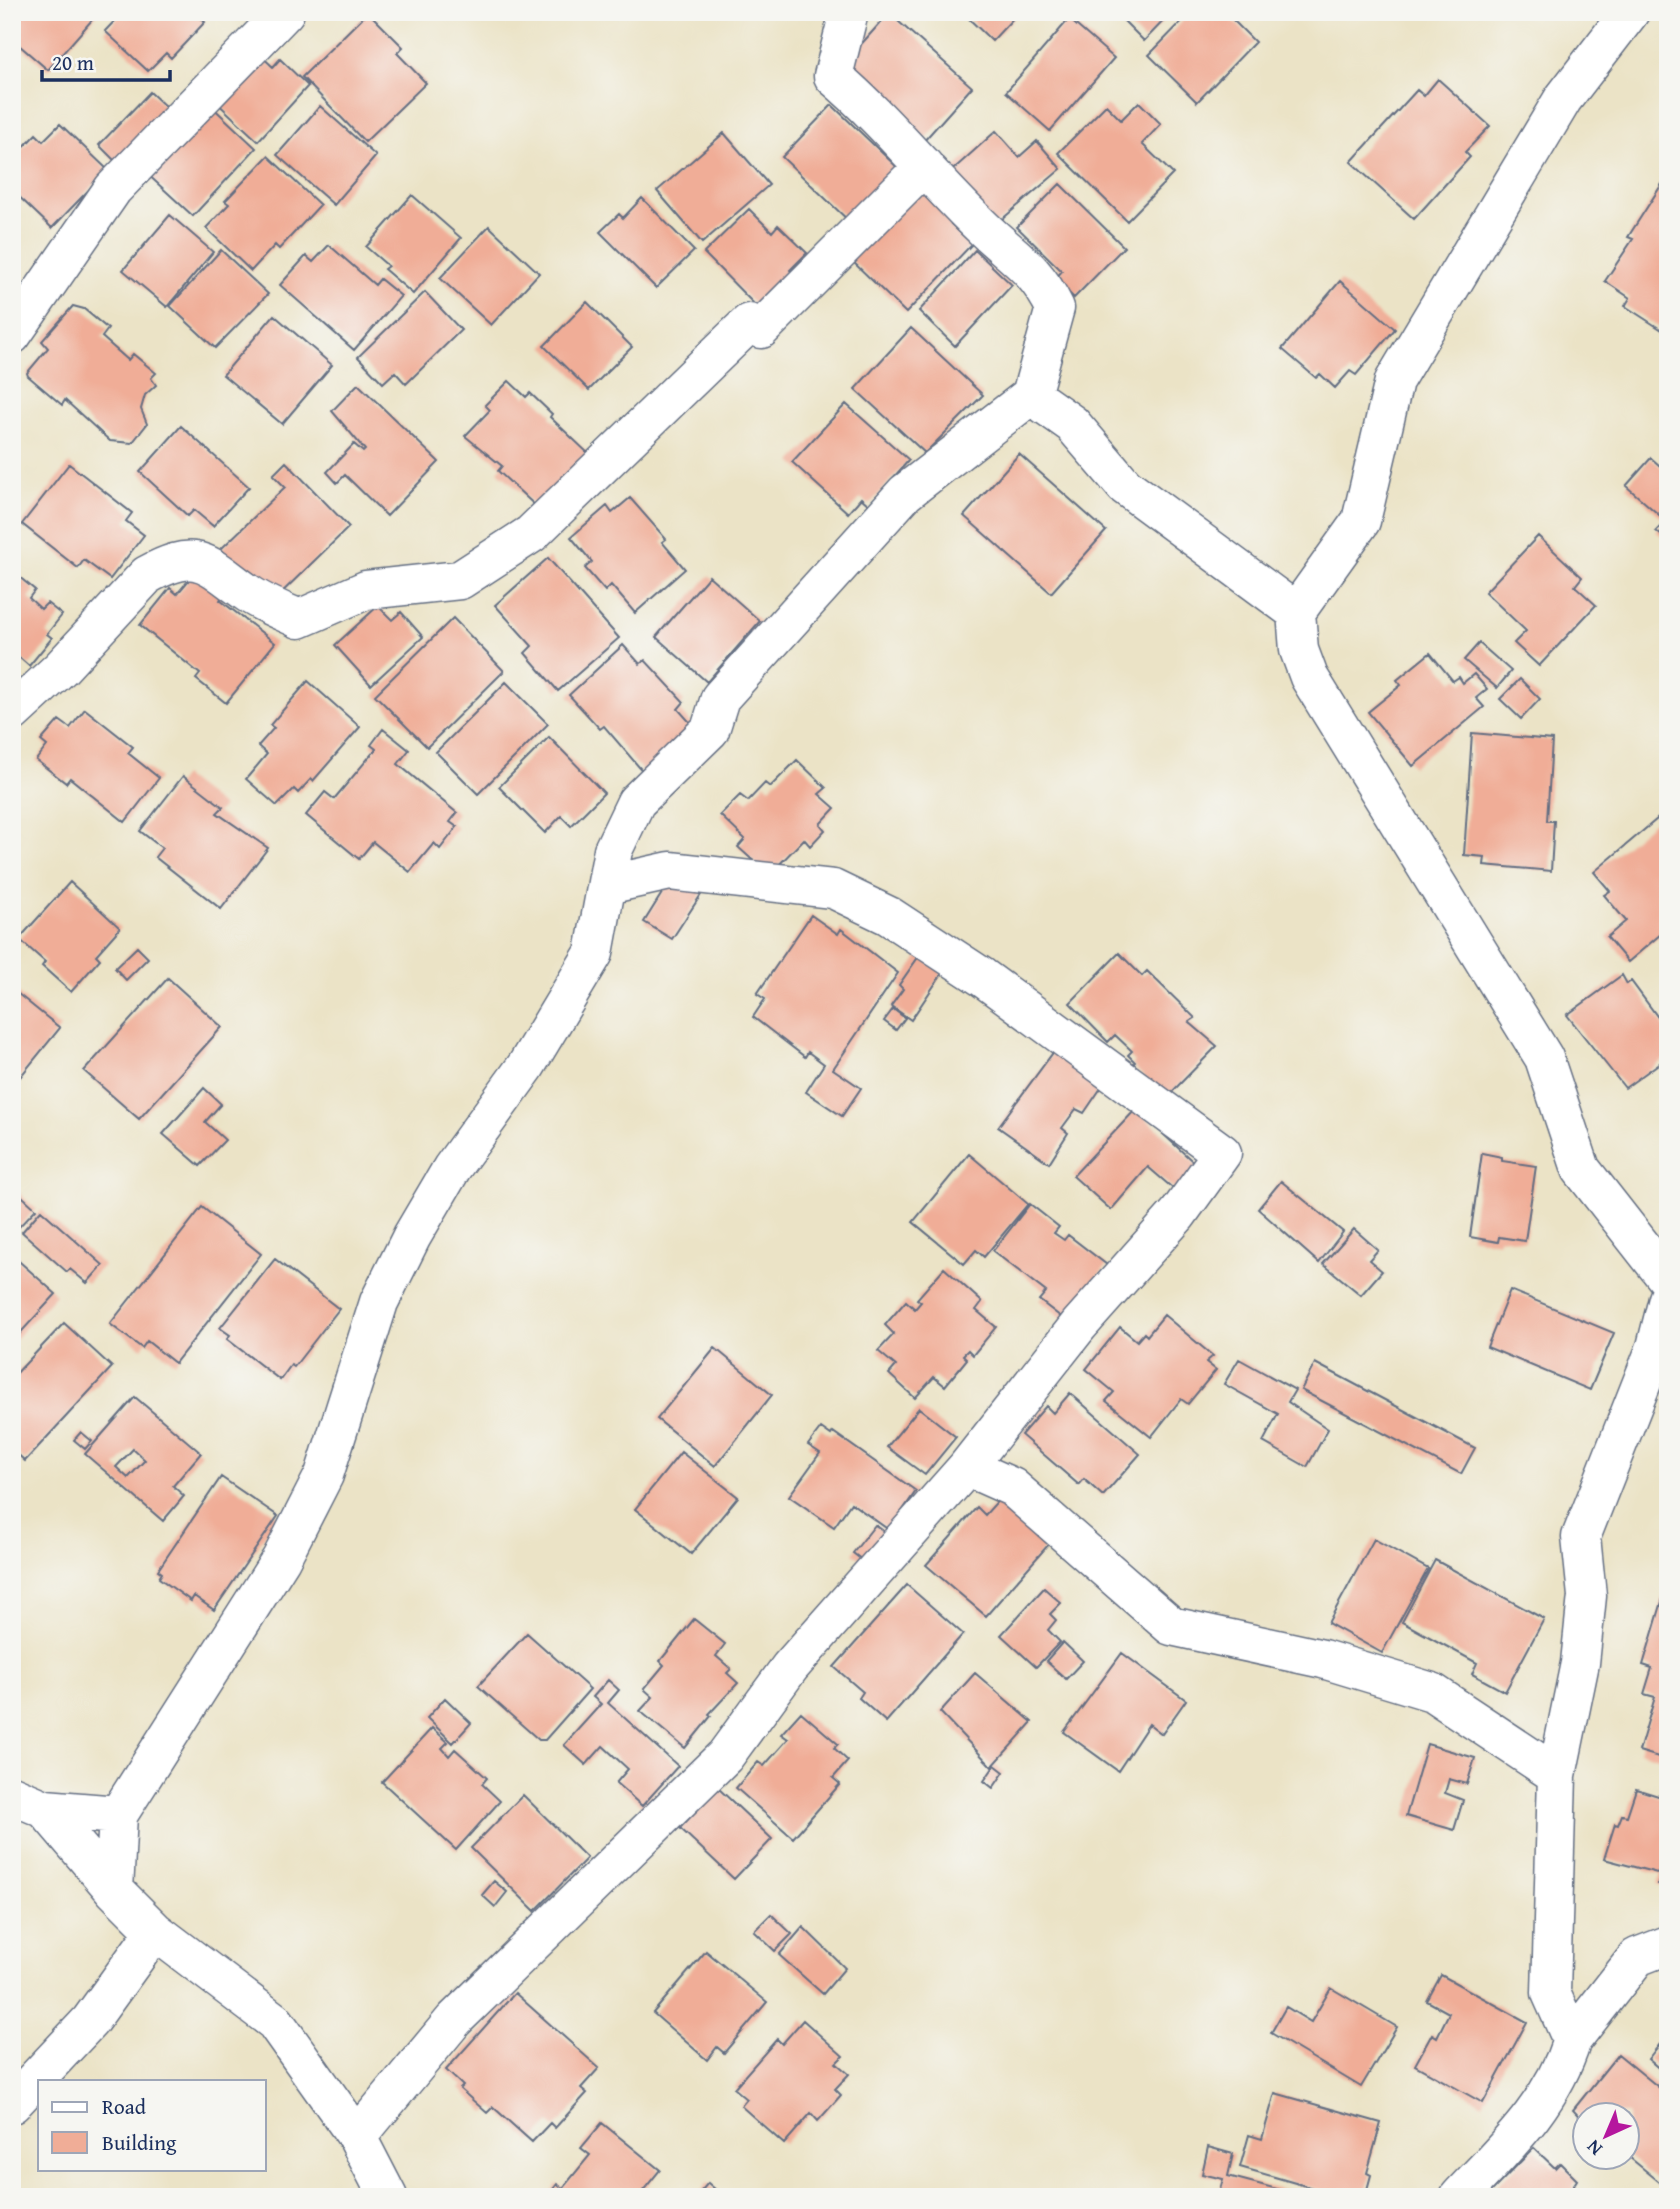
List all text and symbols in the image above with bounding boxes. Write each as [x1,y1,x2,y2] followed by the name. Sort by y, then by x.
[42,38,170,82] scale bar
[52,47,94,78] text: 20 m
[38,2080,266,2170] legend
[102,2091,147,2122] text: Road
[1572,2100,1642,2170] north arrow
[102,2127,177,2158] text: Building
[1580,2134,1608,2163] text: N

